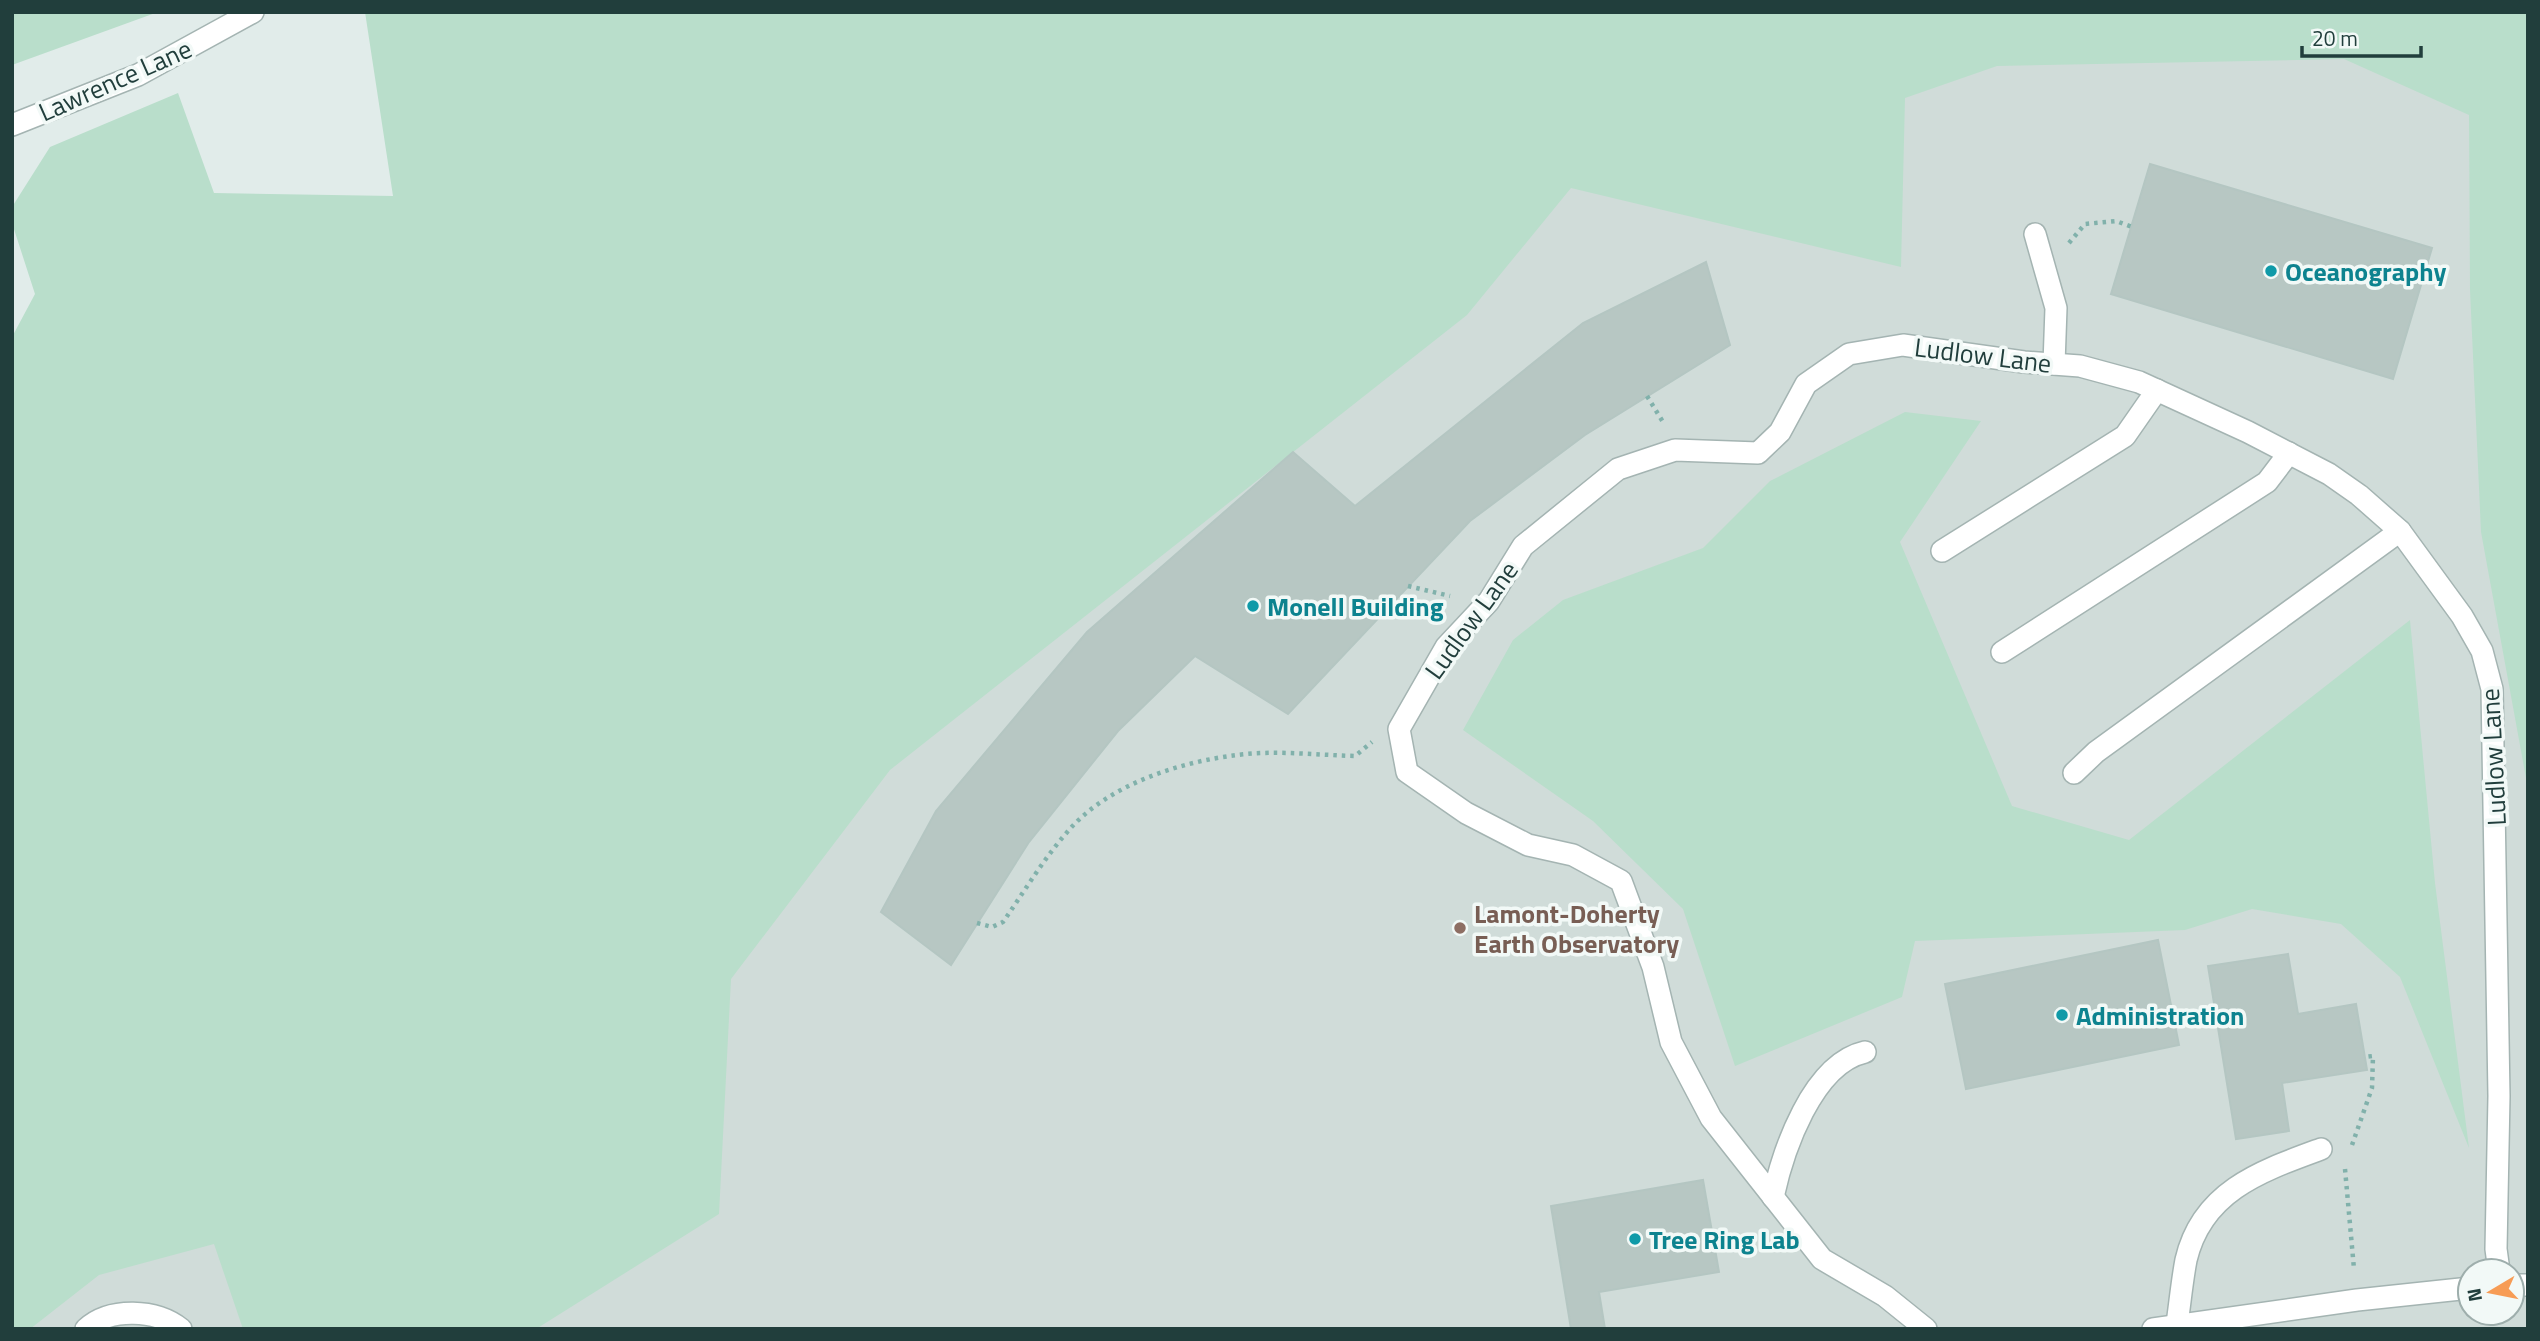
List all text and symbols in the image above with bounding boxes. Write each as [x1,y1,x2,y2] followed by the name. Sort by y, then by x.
[2302,14,2421,58] scale bar
[2312,22,2358,54] text: 20 m
[32,29,198,131] street label: Lawrence Lane
[2285,252,2446,291] place label: Oceanography
[2263,263,2279,279] marker: Oceanography
[1912,327,2054,383] street label: Ludlow Lane
[1415,553,1527,687] street label: Ludlow Lane
[1267,587,1444,626] place label: Monell Building
[1245,598,1261,614] marker: Monell Building
[2470,687,2516,827] street label: Ludlow Lane
[1474,894,1679,963] place label: Lamont-Doherty Earth Observatory
[1452,920,1468,936] marker: Lamont-Doherty Earth Observatory
[2076,996,2244,1035] place label: Administration
[2054,1007,2070,1023] marker: Administration
[1649,1220,1800,1259] place label: Tree Ring Lab
[1627,1231,1643,1247] marker: Tree Ring Lab
[2456,1257,2526,1327] north arrow
[2458,1286,2489,1304] text: N

